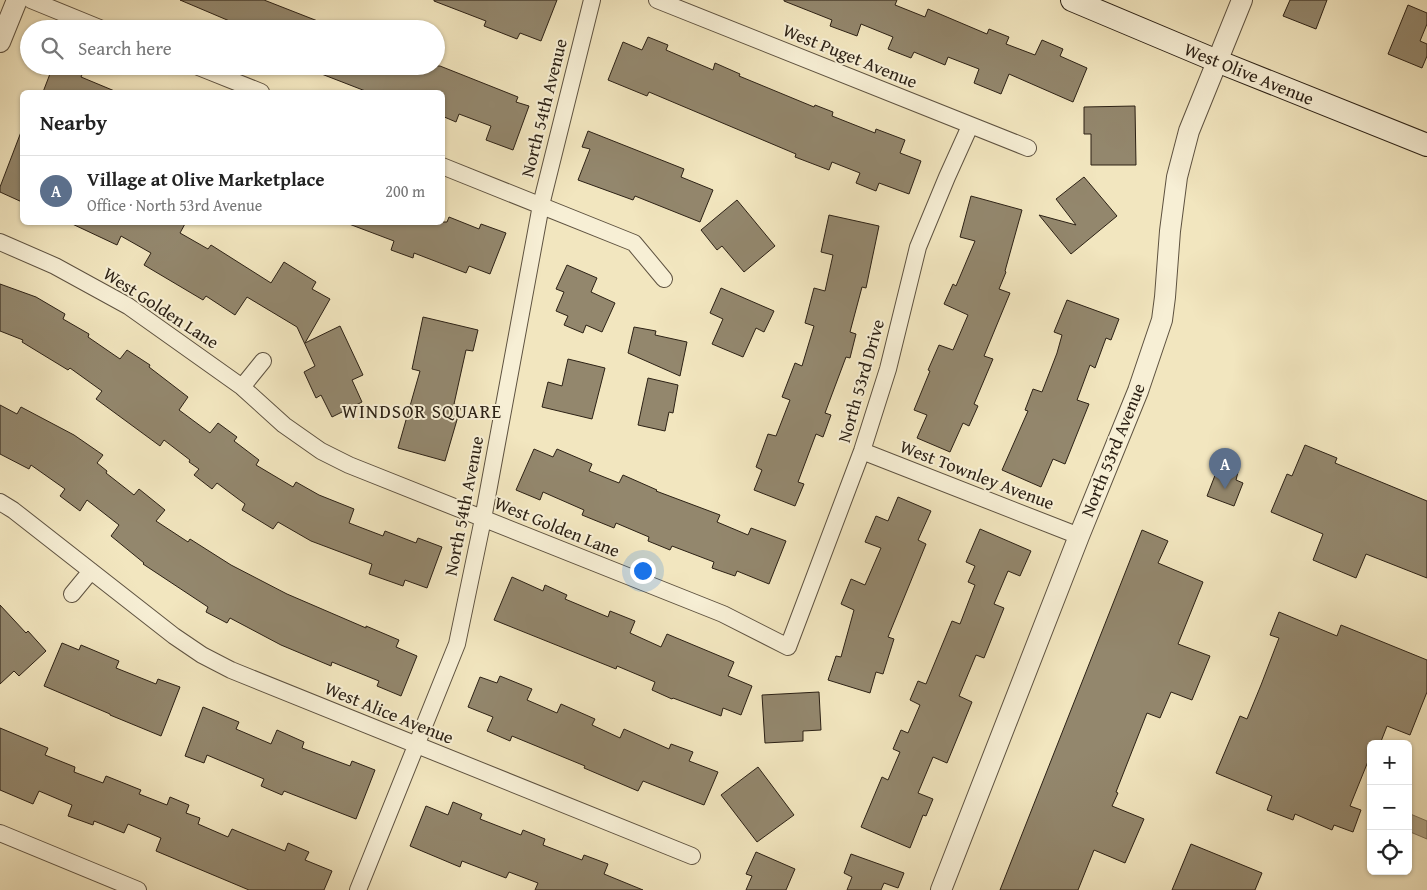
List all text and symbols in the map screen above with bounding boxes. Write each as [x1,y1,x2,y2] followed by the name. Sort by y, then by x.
[779,16,922,95] street label: West Puget Avenue
[20,20,445,75] search box
[38,34,66,62] icon: search
[78,34,172,62] text: Search here
[1180,35,1318,112] street label: West Olive Avenue
[513,36,574,180] street label: North 54th Avenue
[40,107,107,138] text: Nearby
[87,165,325,193] text: Village at Olive Marketplace
[51,179,61,203] text: A
[385,179,425,203] text: 200 m
[87,193,262,217] text: Office · North 53rd Avenue
[98,260,225,355] street label: West Golden Lane
[830,316,891,446] street label: North 53rd Drive
[1073,379,1152,521] street label: North 53rd Avenue
[342,397,502,425] district label: WINDSOR SQUARE
[896,433,1058,516] street label: West Townley Avenue
[437,434,490,578] street label: North 54th Avenue
[1209,448,1241,489] pin: A
[490,489,624,564] street label: West Golden Lane
[630,558,656,584] your location
[321,674,458,751] street label: West Alice Avenue
[1367,740,1412,875] map controls
[1367,740,1412,785] button: +
[1367,785,1412,830] button: −
[1367,830,1412,875] button: locate

